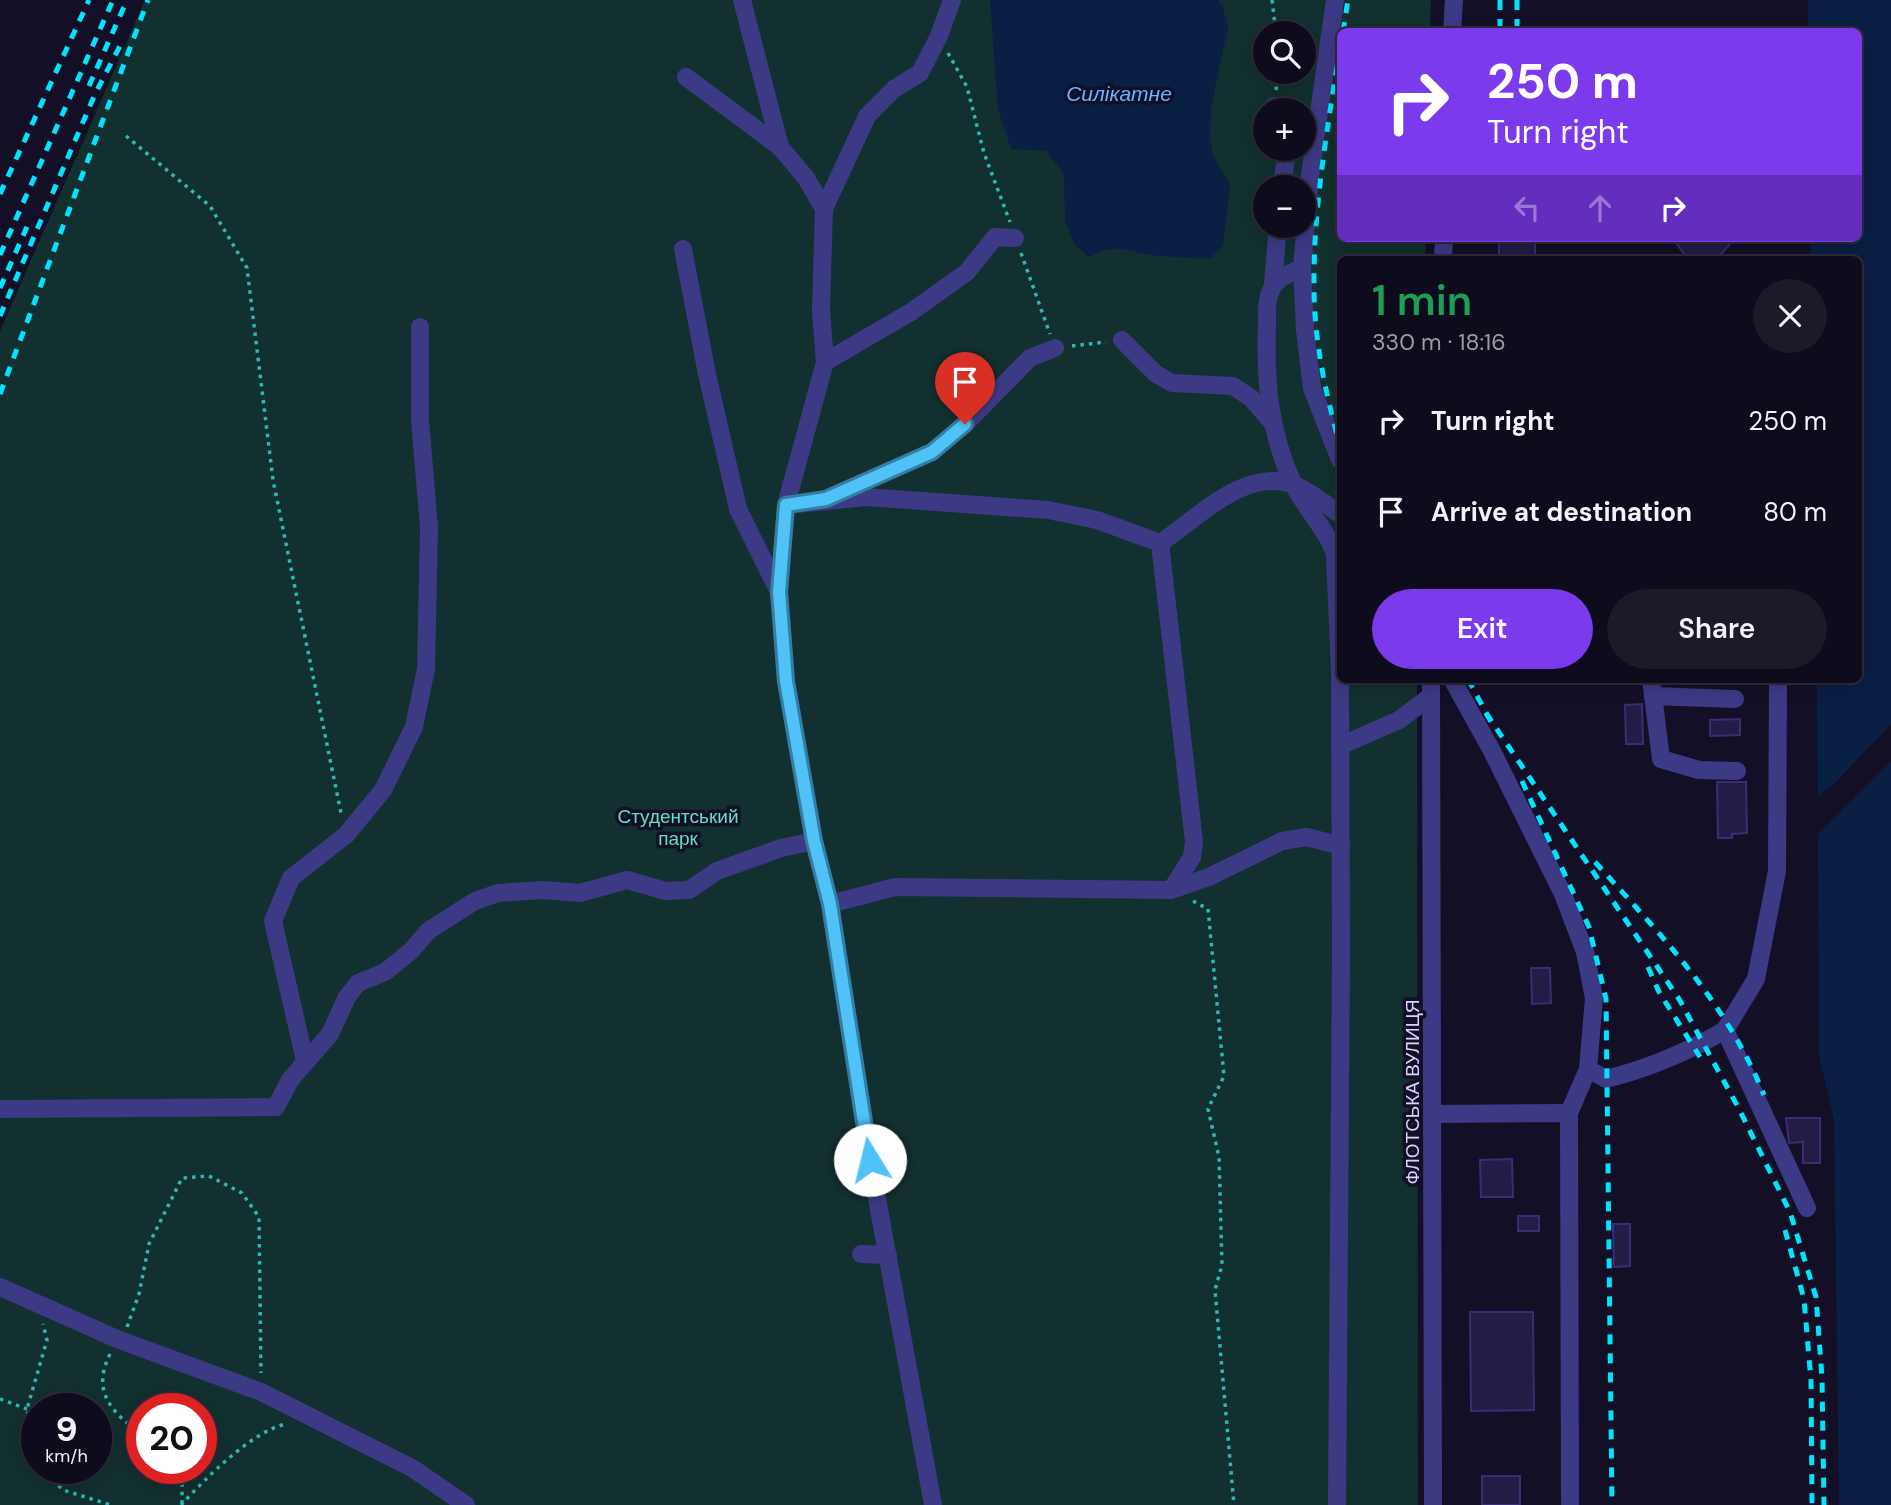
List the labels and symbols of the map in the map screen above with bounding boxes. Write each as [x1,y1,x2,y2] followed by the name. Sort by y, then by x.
[1066,80,1172,108] water label: Силікатне
[935,352,995,424] pin
[617,804,739,851] park label: Студентський парк
[1400,999,1425,1185] street label: ФЛОТСЬКА ВУЛИЦЯ
[833,1123,907,1197] position arrow
[126,1393,217,1484] speed limit sign: 20

